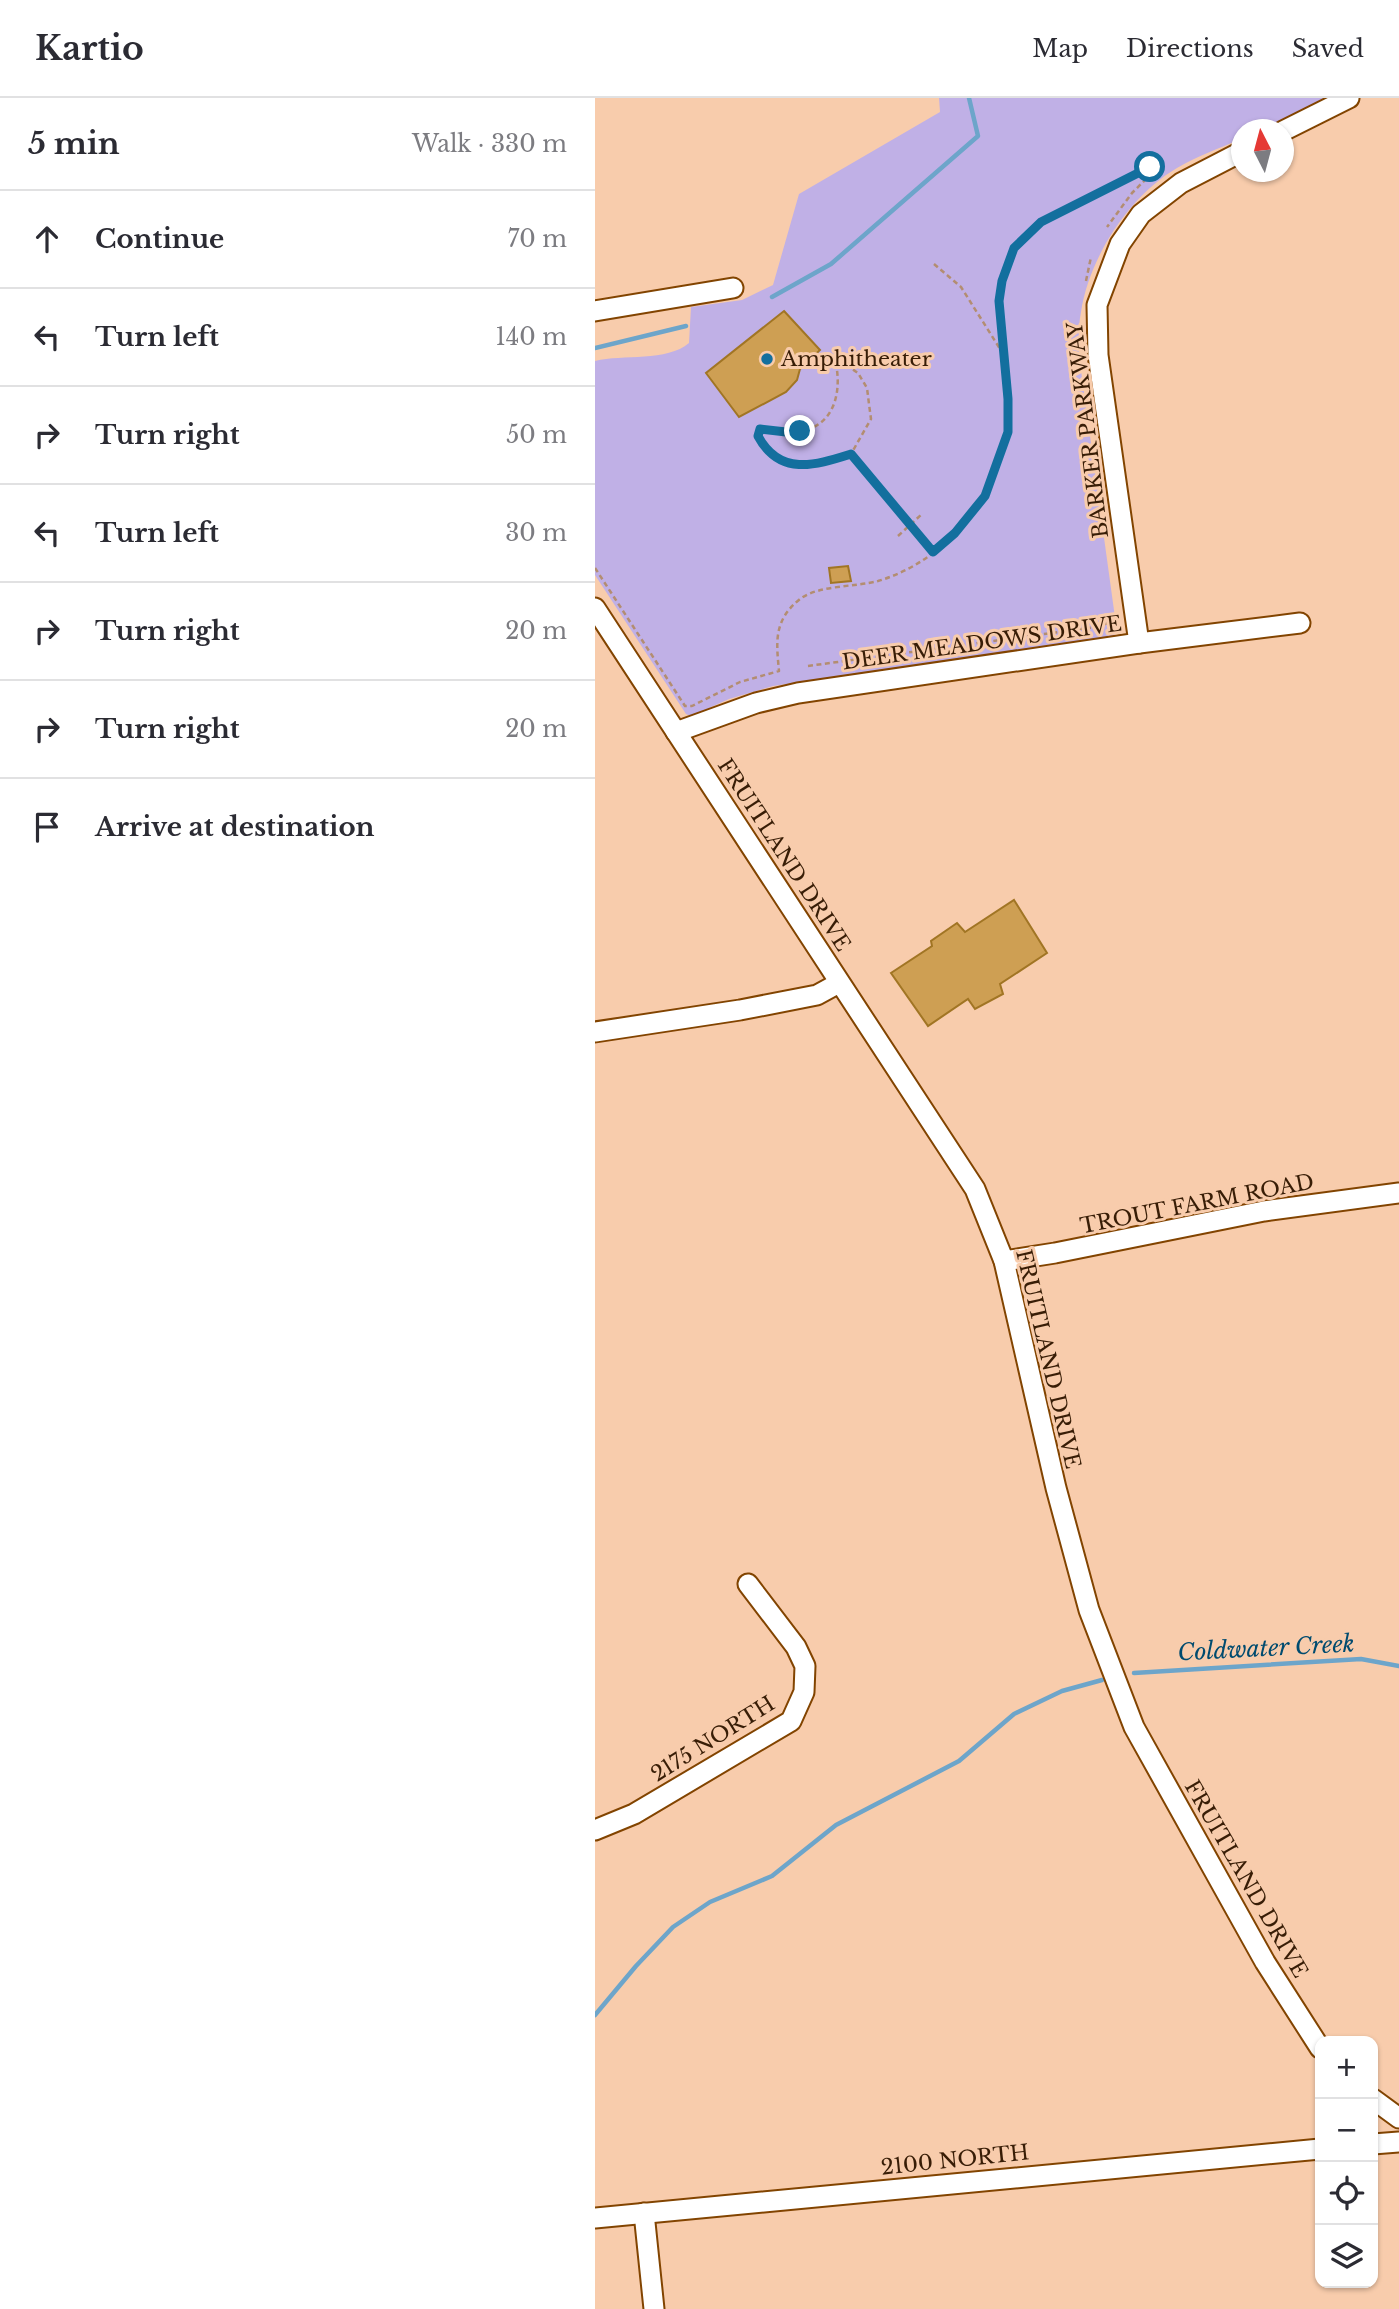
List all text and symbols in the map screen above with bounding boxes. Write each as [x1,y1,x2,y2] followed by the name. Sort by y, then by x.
[35,28,144,69] text: Kartio
[1032,34,1088,63] text: Map
[1126,34,1254,63] text: Directions
[1292,34,1364,63] text: Saved
[1231,119,1294,182] north arrow
[28,125,120,162] text: 5 min
[412,130,567,158] text: Walk · 330 m
[1134,151,1165,182] route start
[28,220,66,258] icon: ahead
[95,223,224,255] text: Continue
[508,225,567,253] text: 70 m
[28,318,66,356] icon: left
[1062,320,1114,540] street label: BARKER PARKWAY
[95,321,219,353] text: Turn left
[496,323,567,351] text: 140 m
[780,346,932,372] place label: Amphitheater
[759,351,775,367] marker: Amphitheater
[784,415,815,446] route end
[28,416,66,454] icon: right
[95,419,240,451] text: Turn right
[506,421,567,449] text: 50 m
[28,514,66,552] icon: left
[95,517,219,549] text: Turn left
[505,519,567,547] text: 30 m
[841,610,1123,676] street label: DEER MEADOWS DRIVE
[28,612,66,650] icon: right
[95,615,240,647] text: Turn right
[505,617,567,645] text: 20 m
[28,710,66,748] icon: right
[95,713,240,745] text: Turn right
[505,715,567,743] text: 20 m
[712,754,856,956] street label: FRUITLAND DRIVE
[28,808,66,846] icon: arrive
[95,811,375,843] text: Arrive at destination
[1078,1169,1316,1239] street label: TROUT FARM ROAD
[1010,1247,1086,1471] street label: FRUITLAND DRIVE
[1177,1629,1355,1667] water label: Coldwater Creek
[646,1691,780,1787] street label: 2175 NORTH
[1179,1775,1313,1983] street label: FRUITLAND DRIVE
[1315,2036,1378,2288] map controls
[1315,2036,1378,2099] button: +
[1315,2099,1378,2162] button: −
[880,2139,1030,2181] street label: 2100 NORTH
[1315,2162,1378,2225] button: locate
[1315,2225,1378,2288] button: layers

